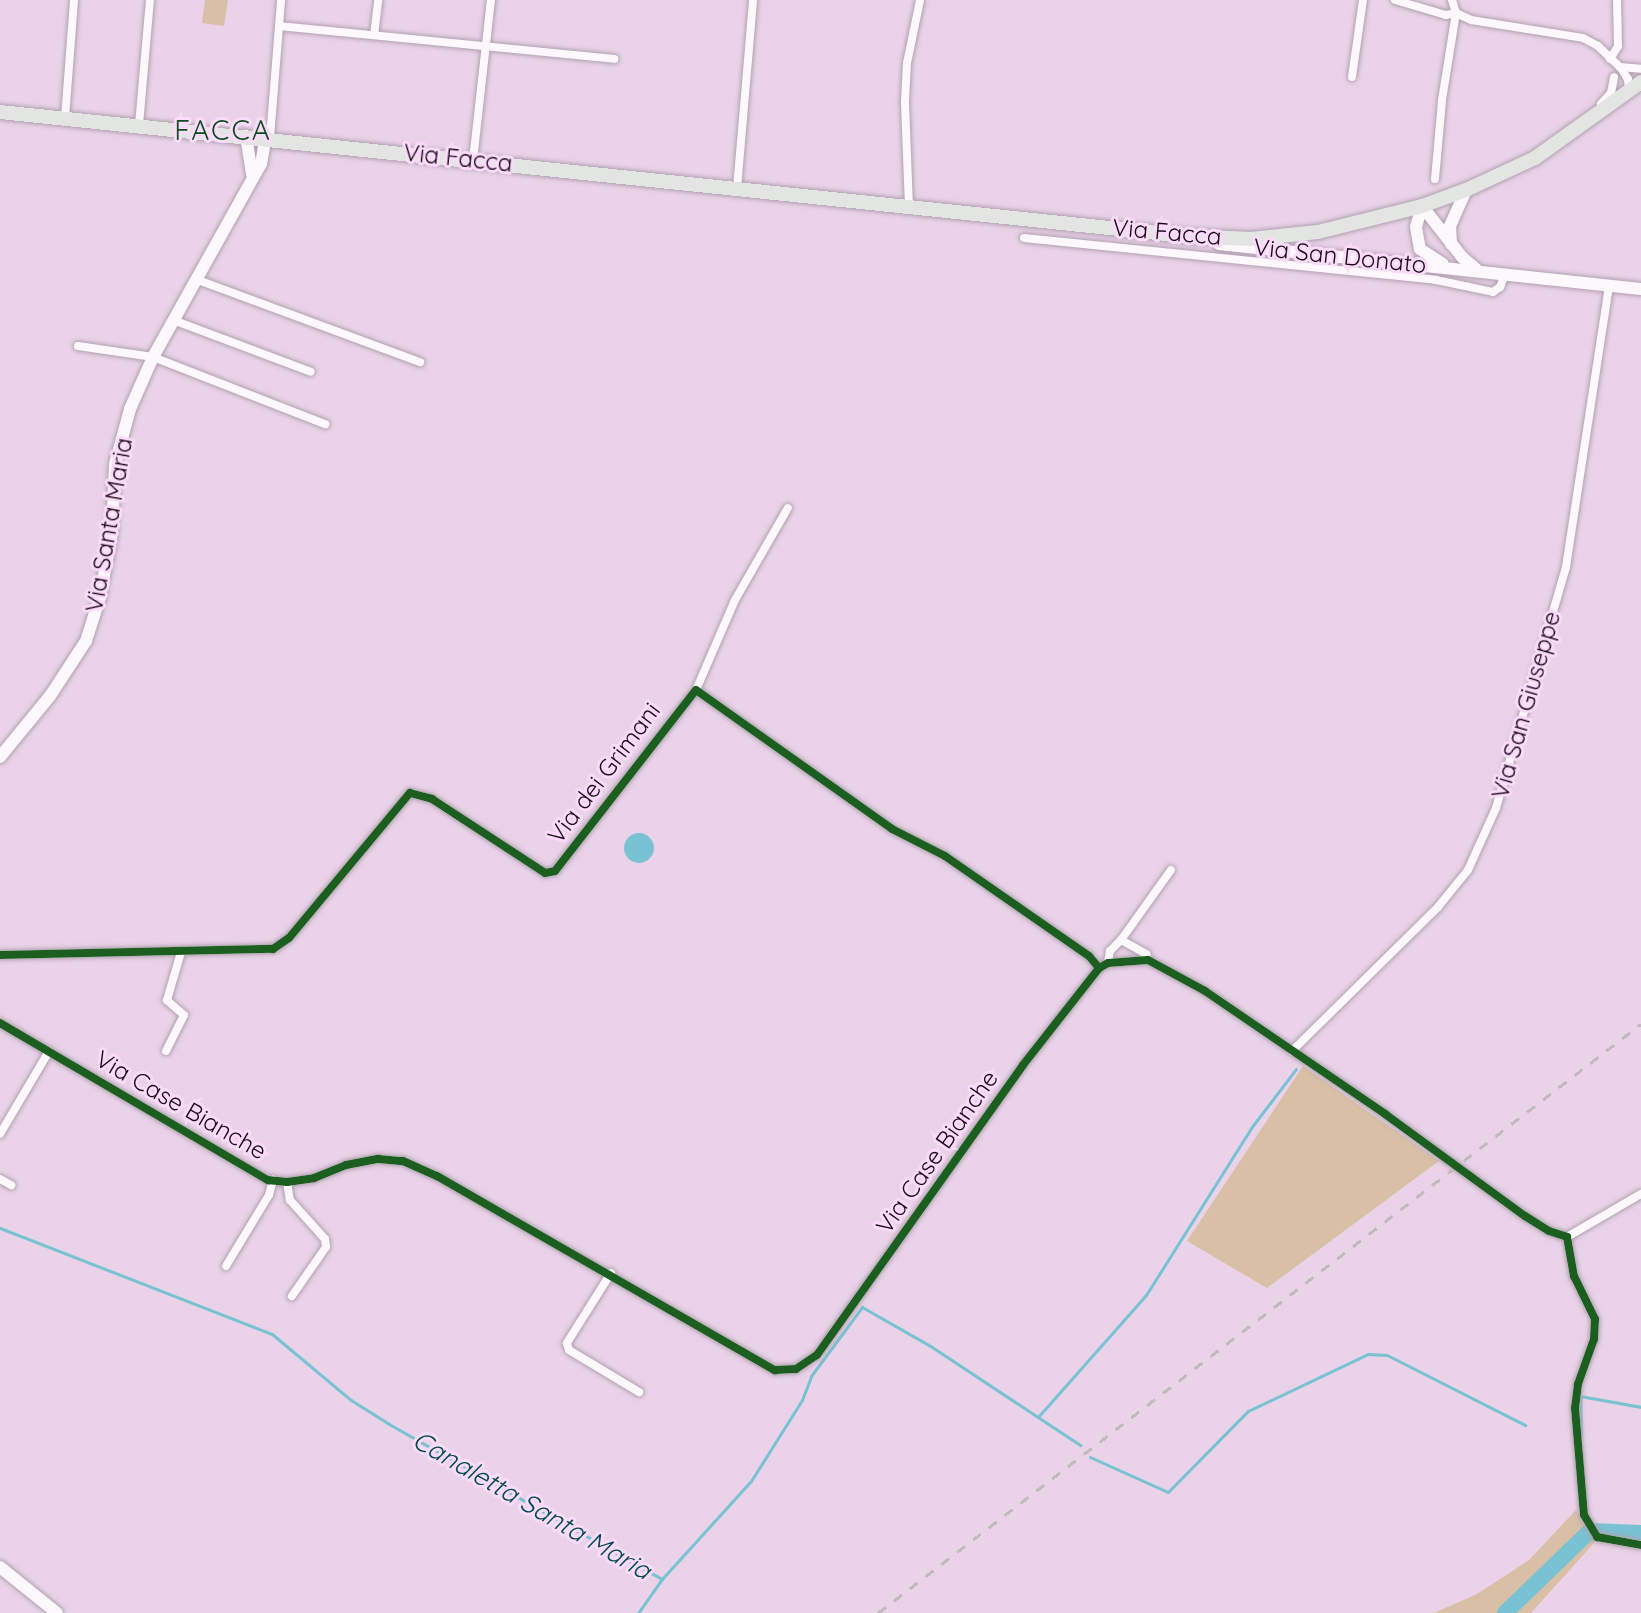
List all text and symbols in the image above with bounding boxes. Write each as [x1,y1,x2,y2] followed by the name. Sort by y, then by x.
[174,113,272,147] district label: FACCA
[402,138,514,178] street label: Via Facca
[1111,213,1223,251] street label: Via Facca
[1252,233,1428,279] street label: Via San Donato
[79,436,139,614] street label: Via Santa Maria
[1485,608,1567,802] street label: Via San Giuseppe
[542,697,666,849] street label: Via dei Grimani
[90,1044,272,1166] street label: Via Case Bianche
[870,1065,1004,1239] street label: Via Case Bianche
[407,1424,657,1586] water label: Canaletta Santa Maria

